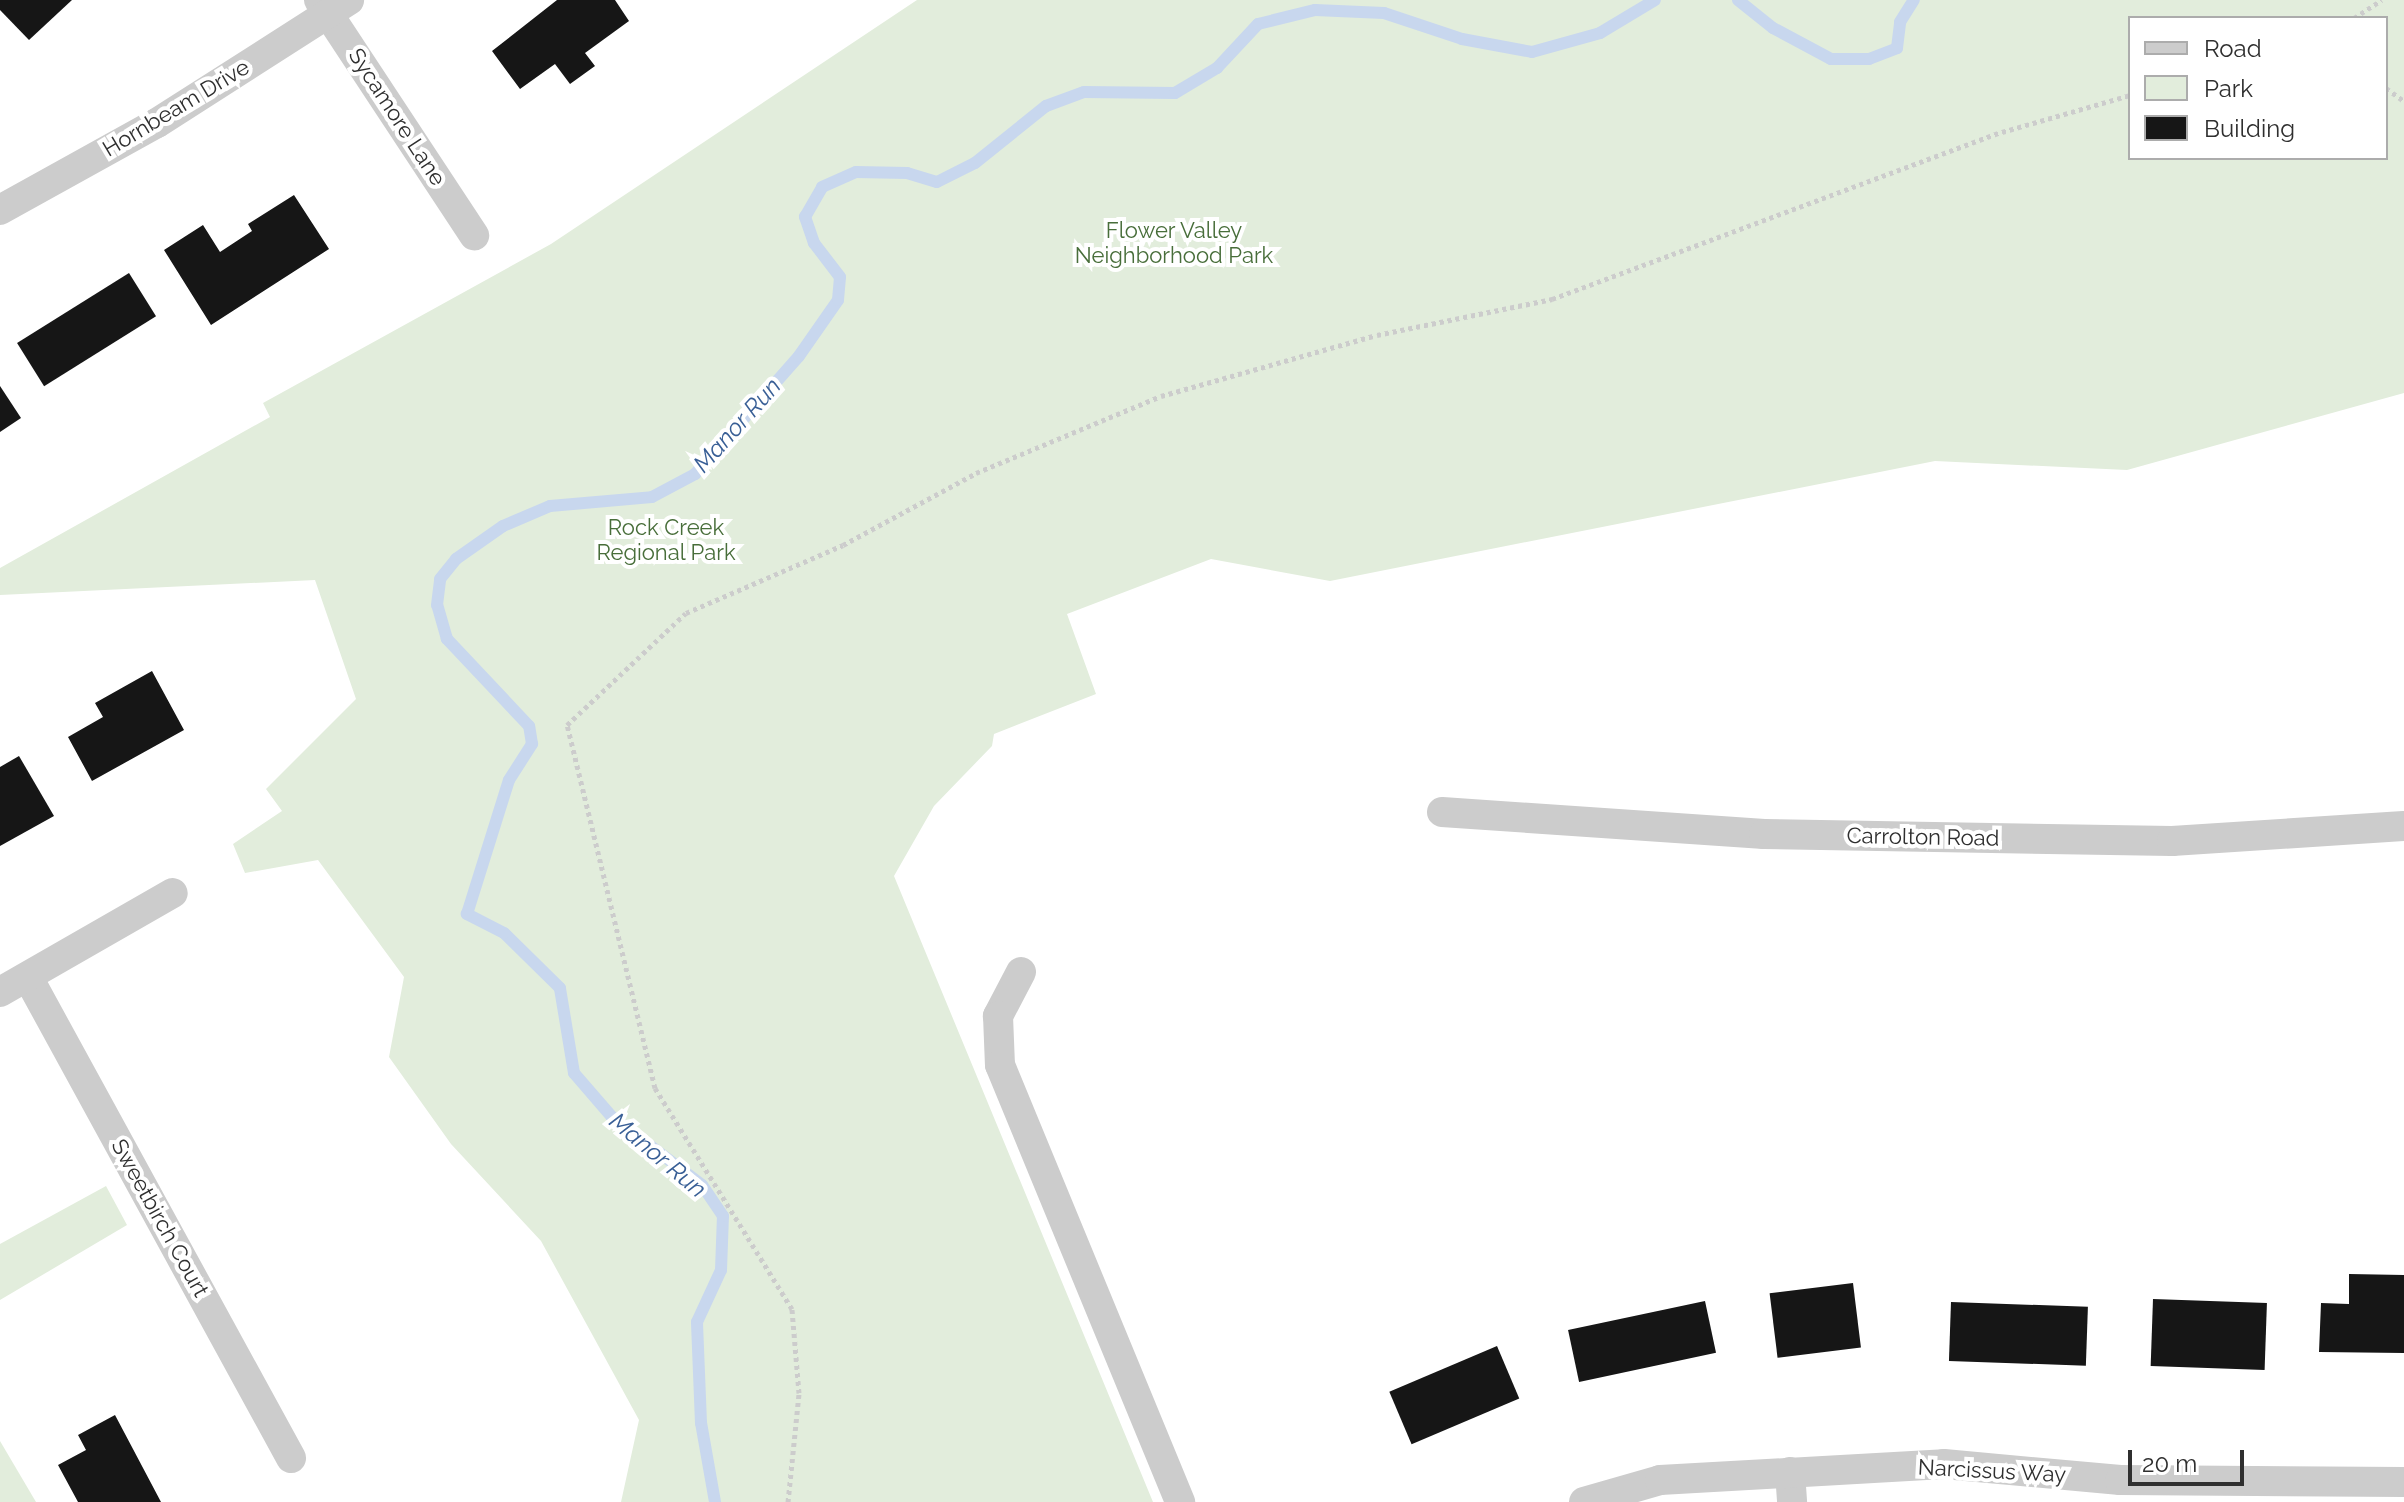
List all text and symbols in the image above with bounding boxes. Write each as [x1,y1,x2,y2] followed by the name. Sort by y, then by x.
[2128,16,2388,160] legend
[2204,34,2262,63] text: Road
[343,43,451,191] street label: Sycamore Lane
[98,54,254,162] street label: Hornbeam Drive
[2204,74,2253,103] text: Park
[2204,114,2295,143] text: Building
[1075,217,1273,268] park label: Flower Valley Neighborhood Park
[687,372,787,478] water label: Manor Run
[596,514,736,566] park label: Rock Creek Regional Park
[1846,822,2000,852] street label: Carrolton Road
[604,1106,712,1204] water label: Manor Run
[106,1135,214,1301] street label: Sweetbirch Court
[2132,1434,2248,1484] scale bar
[2142,1449,2197,1478] text: 20 m
[1917,1454,2067,1488] street label: Narcissus Way

